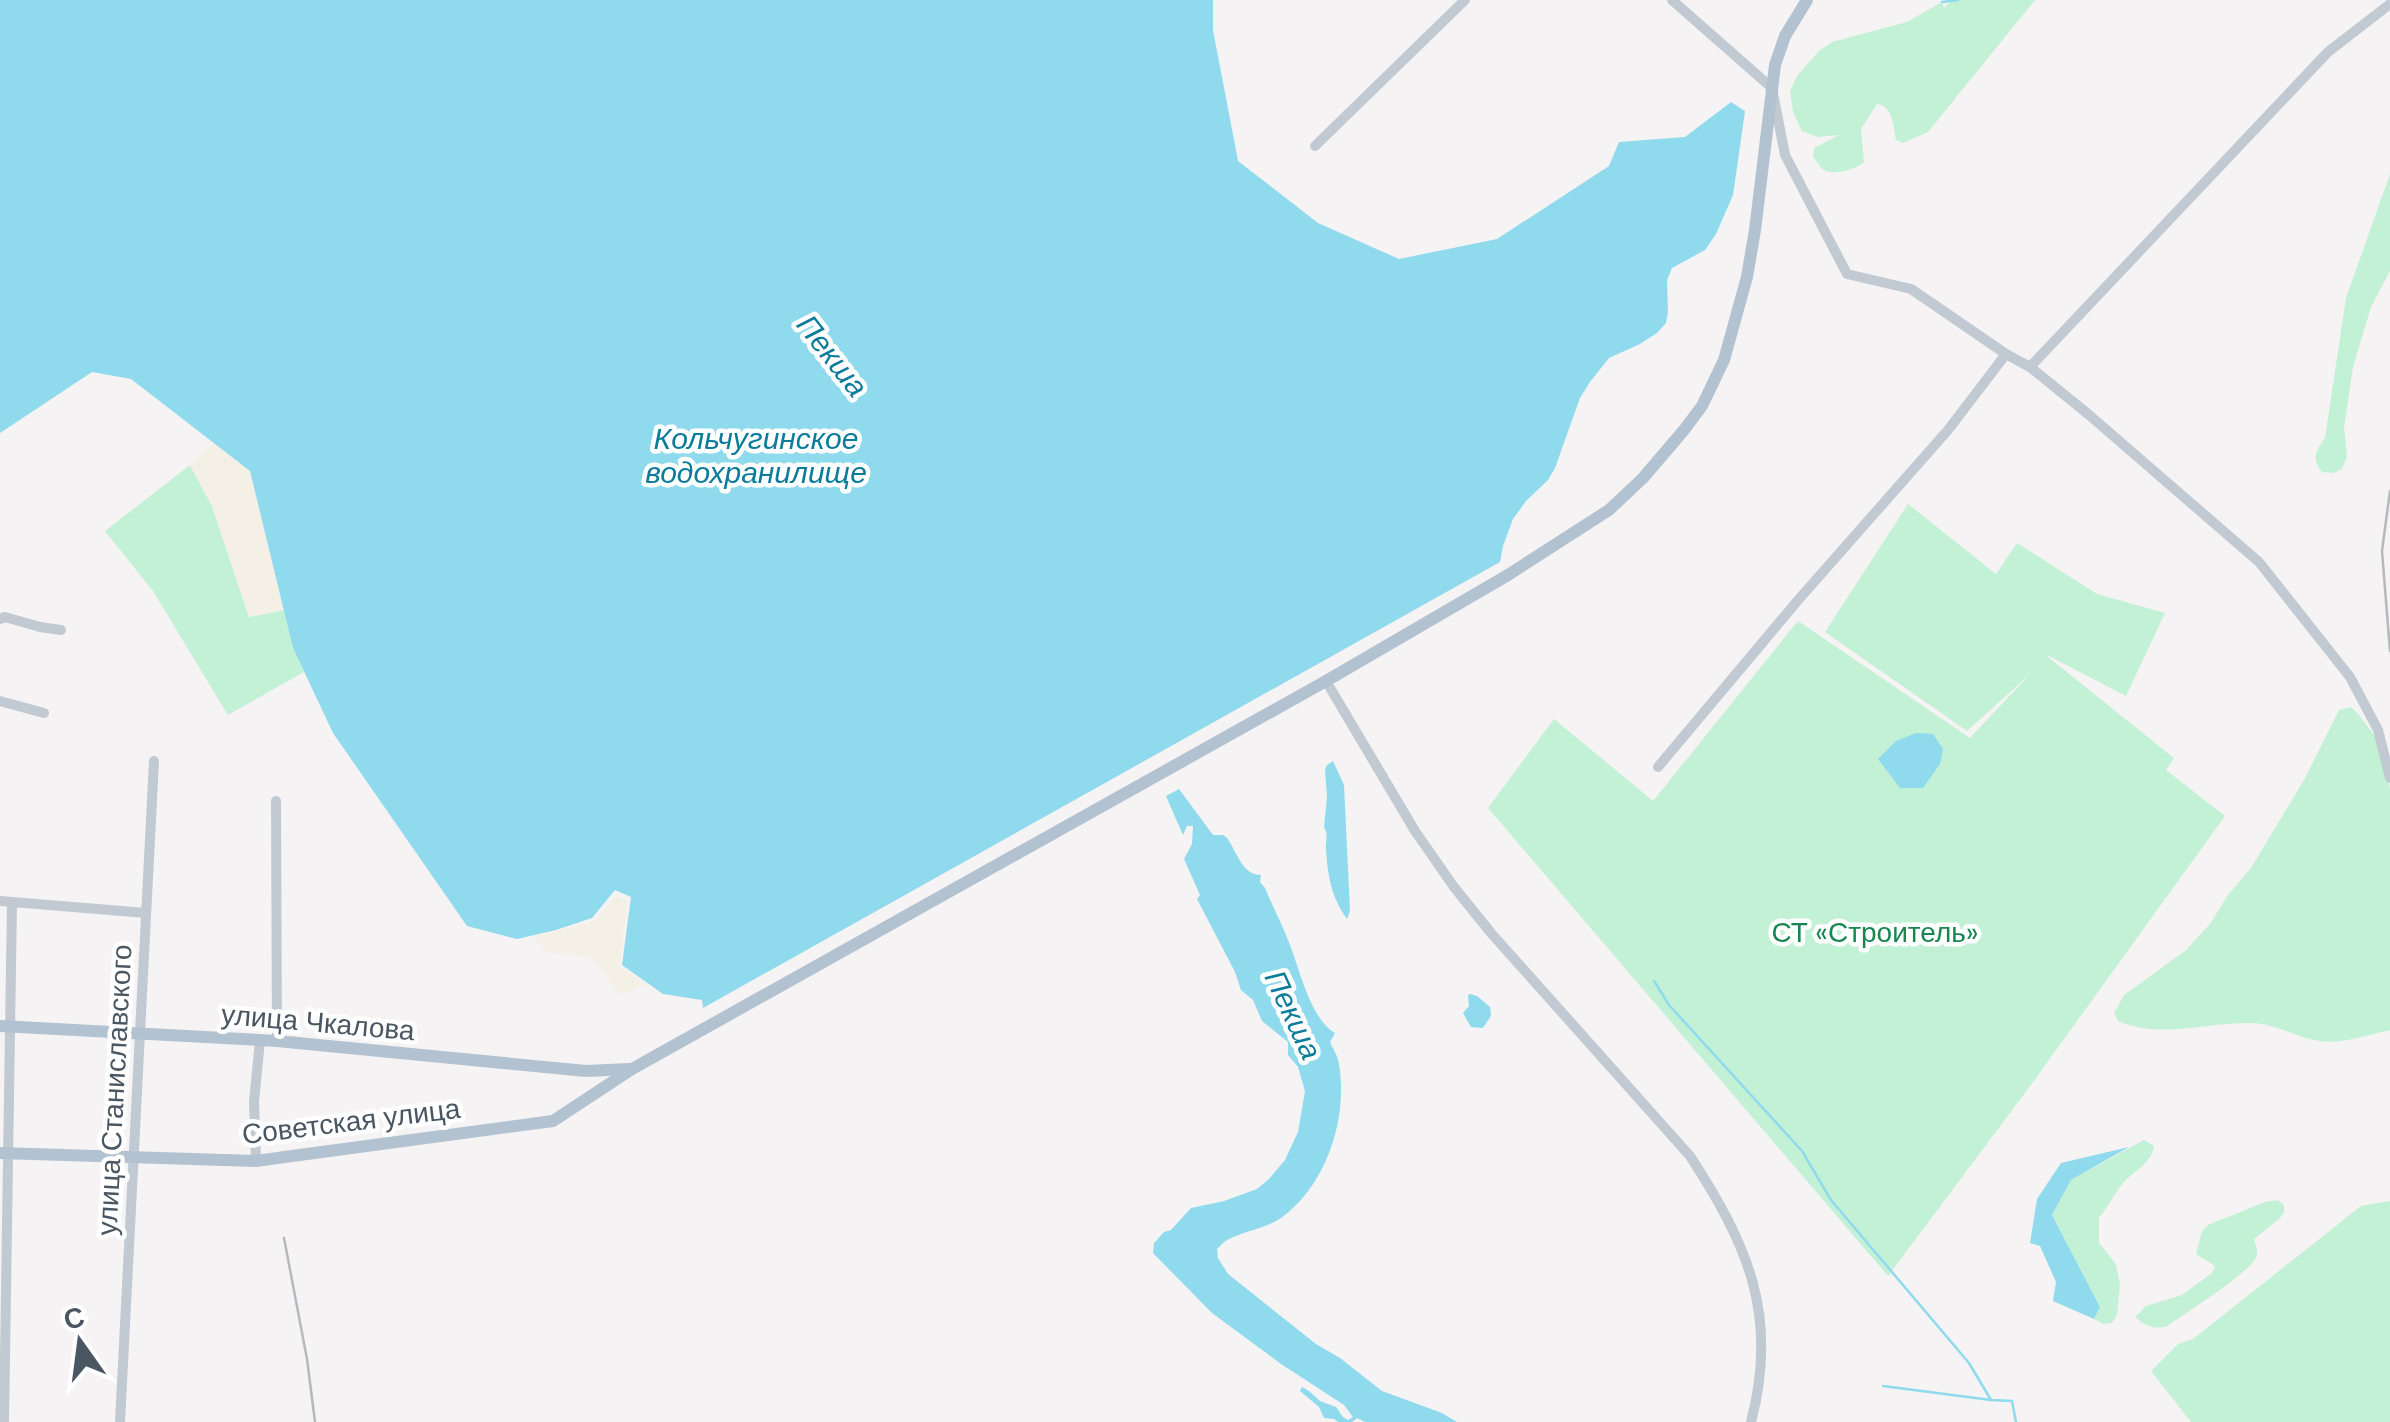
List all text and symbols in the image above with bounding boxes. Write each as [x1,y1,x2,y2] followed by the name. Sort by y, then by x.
[788,307,877,405] water label: Пекша
[645,419,867,492] water label: Кольчугинское водохранилище
[1771,914,1979,951] park label: СТ «Строитель»
[88,943,141,1237] street label: улица Станиславского
[1256,964,1331,1066] water label: Пекша
[220,996,417,1049] street label: улица Чкалова
[240,1090,463,1153] street label: Советская улица
[30,1292,130,1392] north arrow
[60,1298,88,1339] text: С

